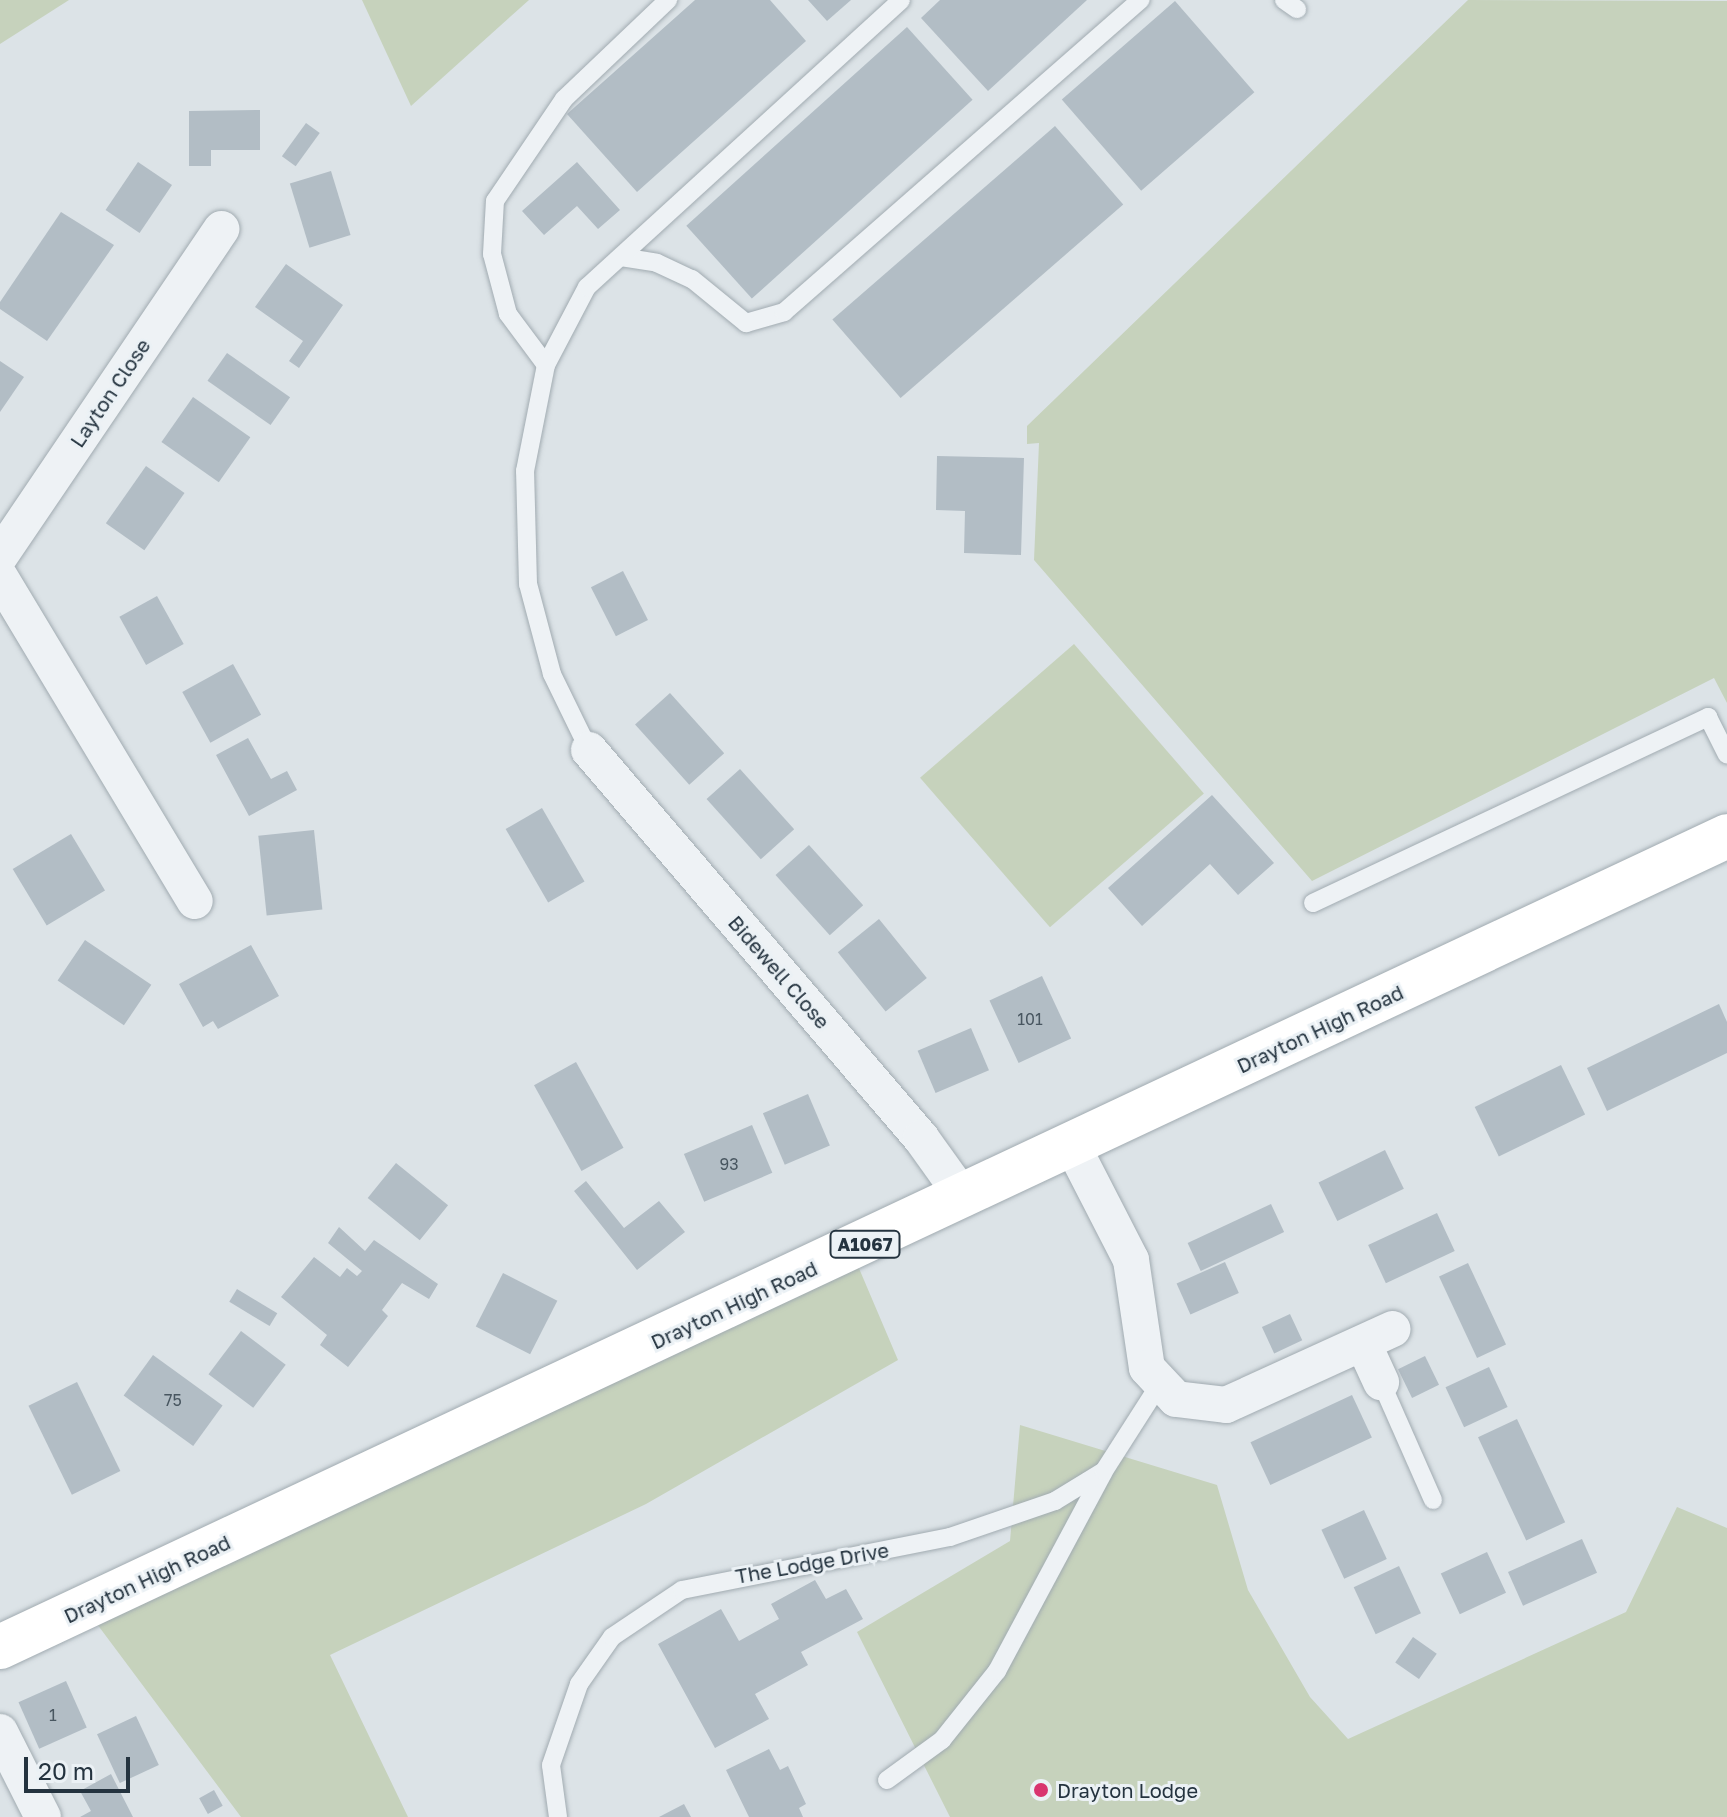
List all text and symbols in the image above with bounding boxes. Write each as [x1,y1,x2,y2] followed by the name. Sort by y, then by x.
[65,334,155,452] street label: Layton Close
[723,911,835,1033] street label: Bidewell Close
[1233,980,1407,1078] street label: Drayton High Road
[1017,1009,1043,1029] house number: 101
[719,1154,739,1174] house number: 93
[829,1230,901,1258] road number: A1067
[647,1256,821,1354] street label: Drayton High Road
[164,1390,182,1410] house number: 75
[60,1530,234,1628] street label: Drayton High Road
[733,1538,891,1588] street label: The Lodge Drive
[49,1705,57,1725] house number: 1
[28,1741,134,1791] scale bar
[38,1756,94,1785] text: 20 m
[1057,1778,1198,1802] place label: Drayton Lodge
[1032,1781,1050,1799] marker: Drayton Lodge

